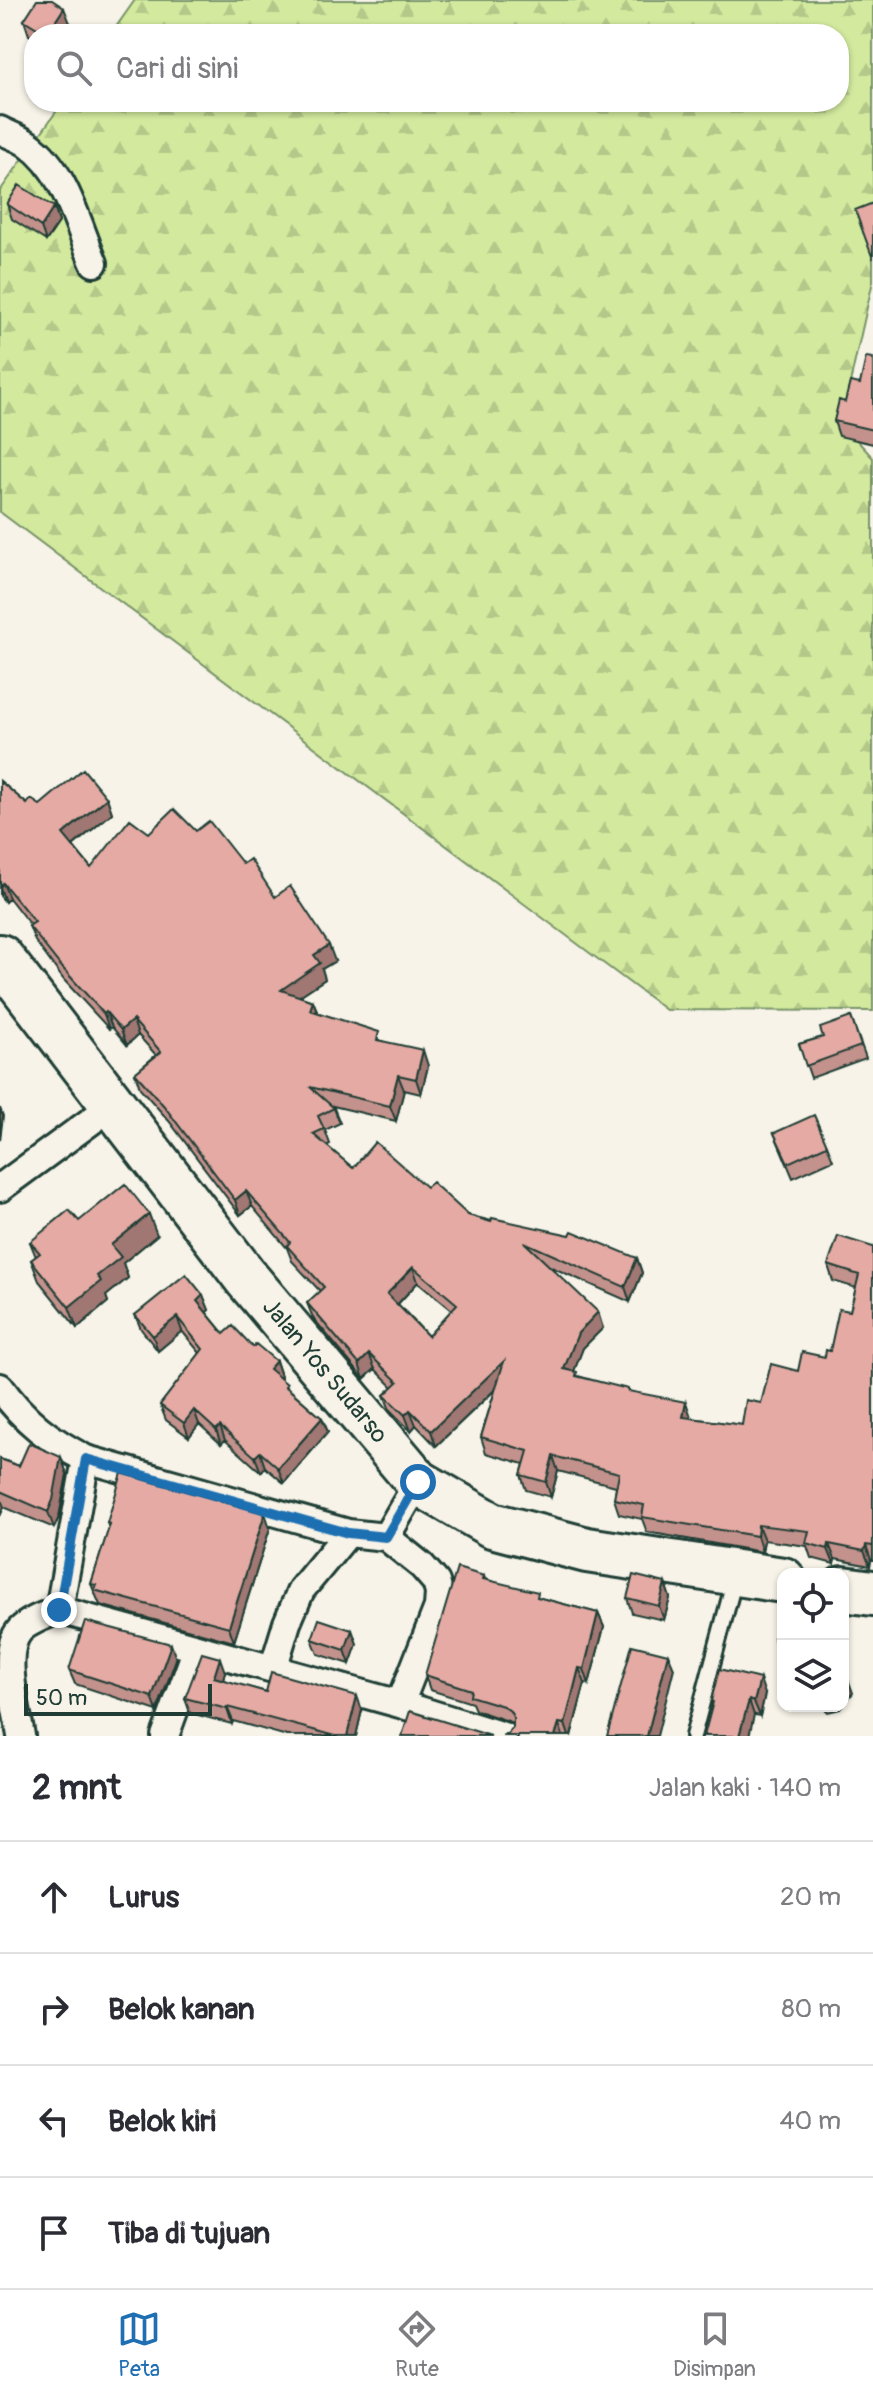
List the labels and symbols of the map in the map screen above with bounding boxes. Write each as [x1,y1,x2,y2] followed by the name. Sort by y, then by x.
[256,1293,394,1449] street label: Jalan Yos Sudarso
[400,1464,436,1500] route start
[41,1592,77,1628] route end
[24,1680,212,1716] scale bar

